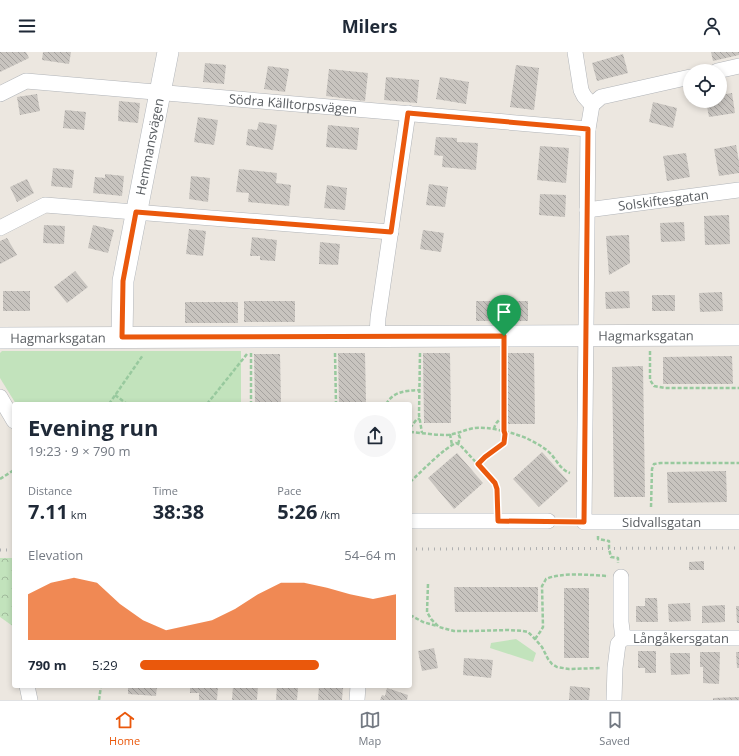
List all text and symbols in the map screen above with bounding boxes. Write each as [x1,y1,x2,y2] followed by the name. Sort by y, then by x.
[342,14,397,38] text: Milers
[16,15,38,37] icon: menu
[701,15,723,37] icon: person
[683,64,727,108] map controls
[683,64,727,108] button: locate
[228,89,358,118] street label: Södra Källtorpsvägen
[131,97,168,197] street label: Hemmansvägen
[617,185,710,215] street label: Solskiftesgatan
[487,295,521,336] pin
[493,301,515,323] icon: arrive
[598,326,694,345] street label: Hagmarksgatan
[10,329,106,347] street label: Hagmarksgatan
[28,412,159,442] text: Evening run
[354,415,396,457] button: share
[28,442,131,460] text: 19:23 · 9 × 790 m
[28,483,72,498] text: Distance
[153,483,178,498] text: Time
[277,483,302,498] text: Pace
[28,498,68,525] text: 7.11
[153,498,204,525] text: 38:38
[277,498,317,525] text: 5:26
[68,507,87,522] text: km
[317,507,340,522] text: /km
[622,513,701,531] street label: Sidvallsgatan
[28,546,83,564] text: Elevation
[344,546,396,564] text: 54–64 m
[633,629,729,647] street label: Långåkersgatan
[28,656,66,674] text: 790 m
[92,656,118,674] text: 5:29
[109,709,140,748] tab: Home
[358,709,381,748] tab: Map
[599,709,630,748] tab: Saved

